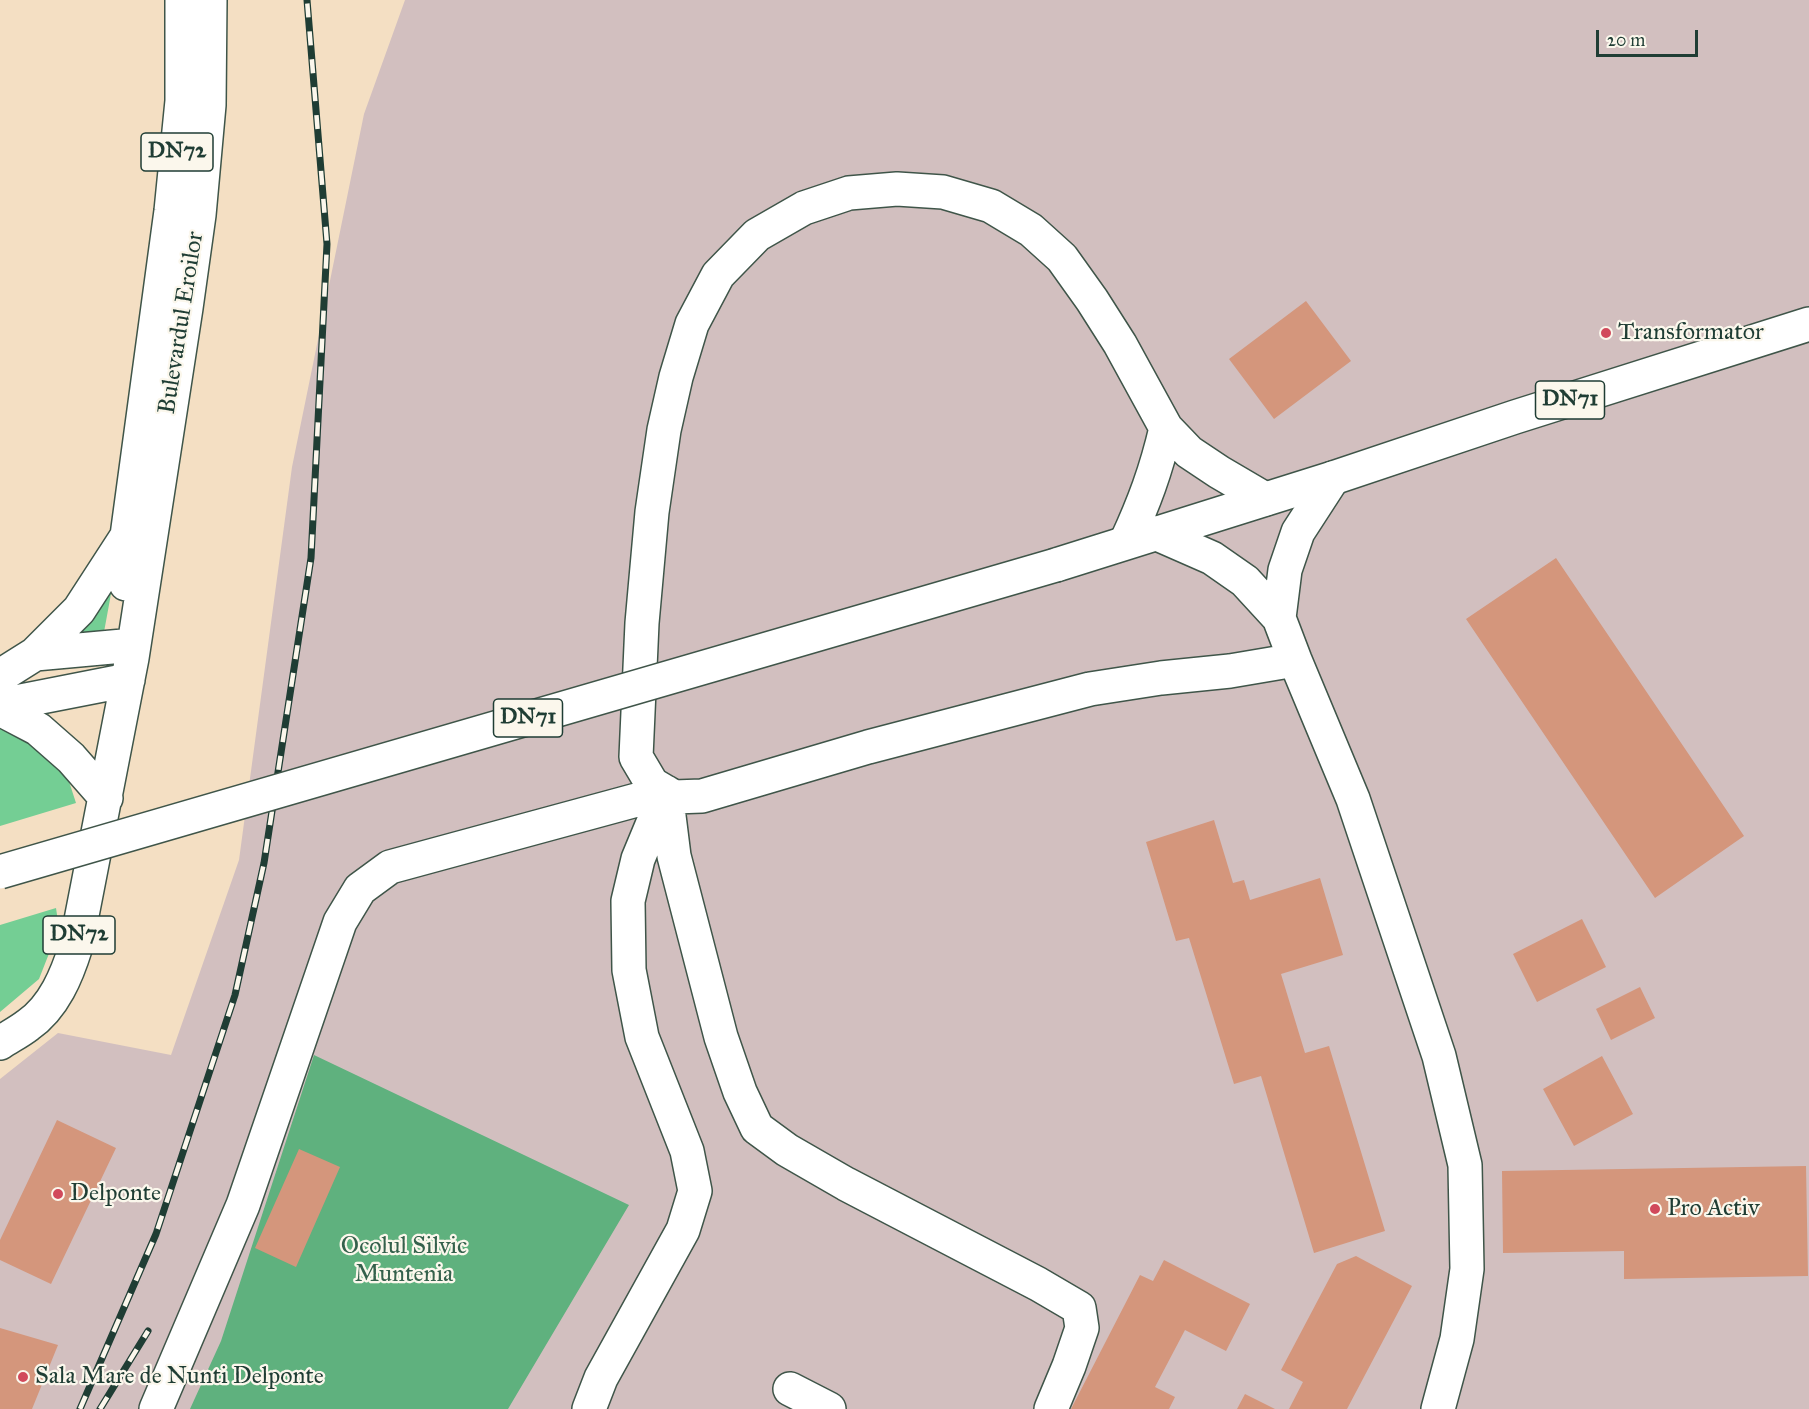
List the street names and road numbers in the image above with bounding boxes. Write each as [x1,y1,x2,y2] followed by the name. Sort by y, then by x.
[141,133,213,171] road number: DN72
[153,230,211,416] street label: Bulevardul Eroilor
[1536,381,1604,419] road number: DN71
[494,699,562,737] road number: DN71
[43,916,115,954] road number: DN72

